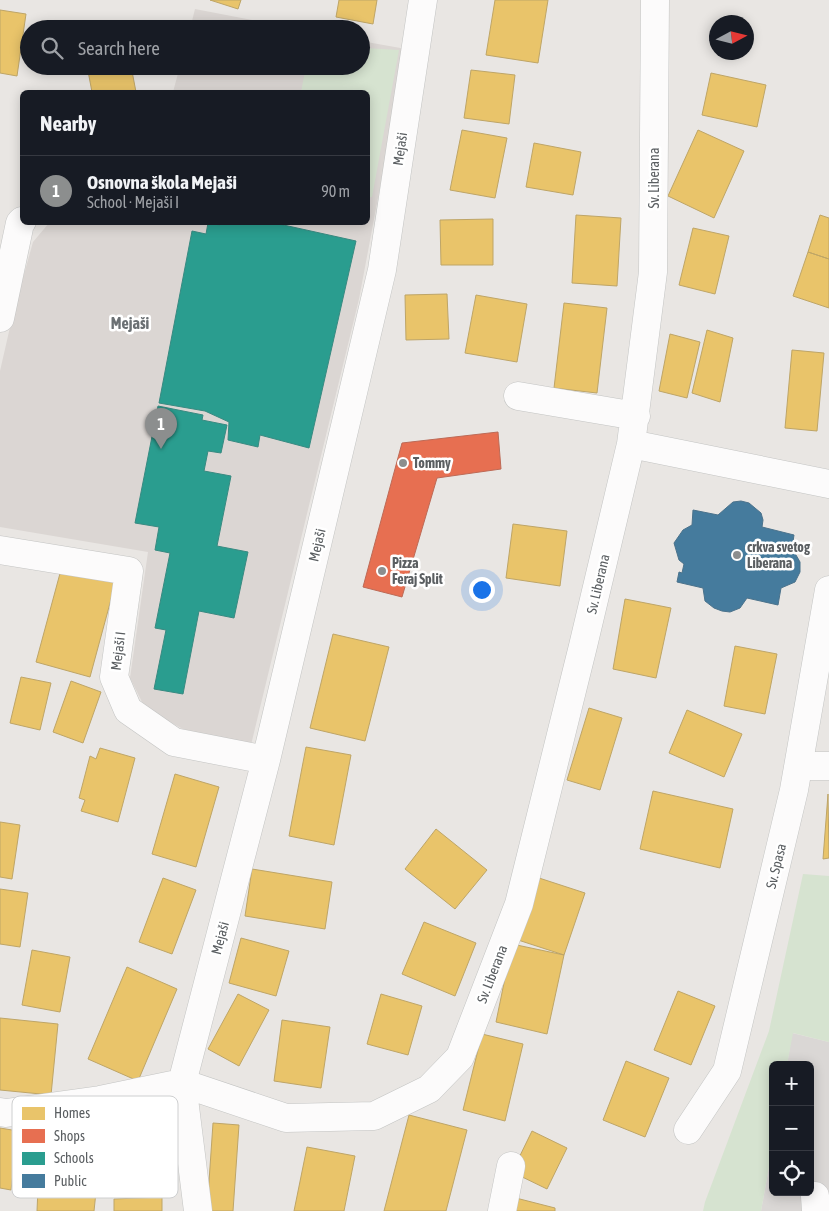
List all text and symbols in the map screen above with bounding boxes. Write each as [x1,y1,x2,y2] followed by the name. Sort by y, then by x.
[709,15,754,60] north arrow
[20,20,370,75] search box
[38,34,66,62] icon: search
[78,37,160,59] text: Search here
[40,111,96,135] text: Nearby
[390,131,410,167] street label: Mejaši
[646,148,662,208] street label: Sv. Liberana
[87,171,237,193] text: Osnovna škola Mejaši
[52,182,60,200] text: 1
[321,182,350,200] text: 90 m
[87,193,179,211] text: School · Mejaši I
[111,314,150,332] district label: Mejaši
[145,408,177,449] pin: 1
[413,455,451,471] place label: Tommy
[397,457,409,469] marker: Tommy
[305,527,329,563] street label: Mejaši
[747,539,811,571] place label: crkva svetog Liberana
[731,549,743,561] marker: crkva svetog Liberana
[583,553,613,615] street label: Sv. Liberana
[392,555,443,587] place label: Pizza Feraj Split
[376,565,388,577] marker: Pizza Feraj Split
[469,577,495,603] your location
[108,631,128,671] street label: Mejaši I
[763,842,789,890] street label: Sv. Spasa
[208,920,232,956] street label: Mejaši
[474,943,510,1005] street label: Sv. Liberana
[769,1061,814,1196] map controls
[769,1061,814,1106] button: +
[12,1096,178,1198] legend
[54,1105,90,1121] text: Homes
[769,1106,814,1151] button: −
[54,1128,85,1144] text: Shops
[54,1150,94,1166] text: Schools
[769,1151,814,1196] button: locate
[54,1173,87,1189] text: Public

